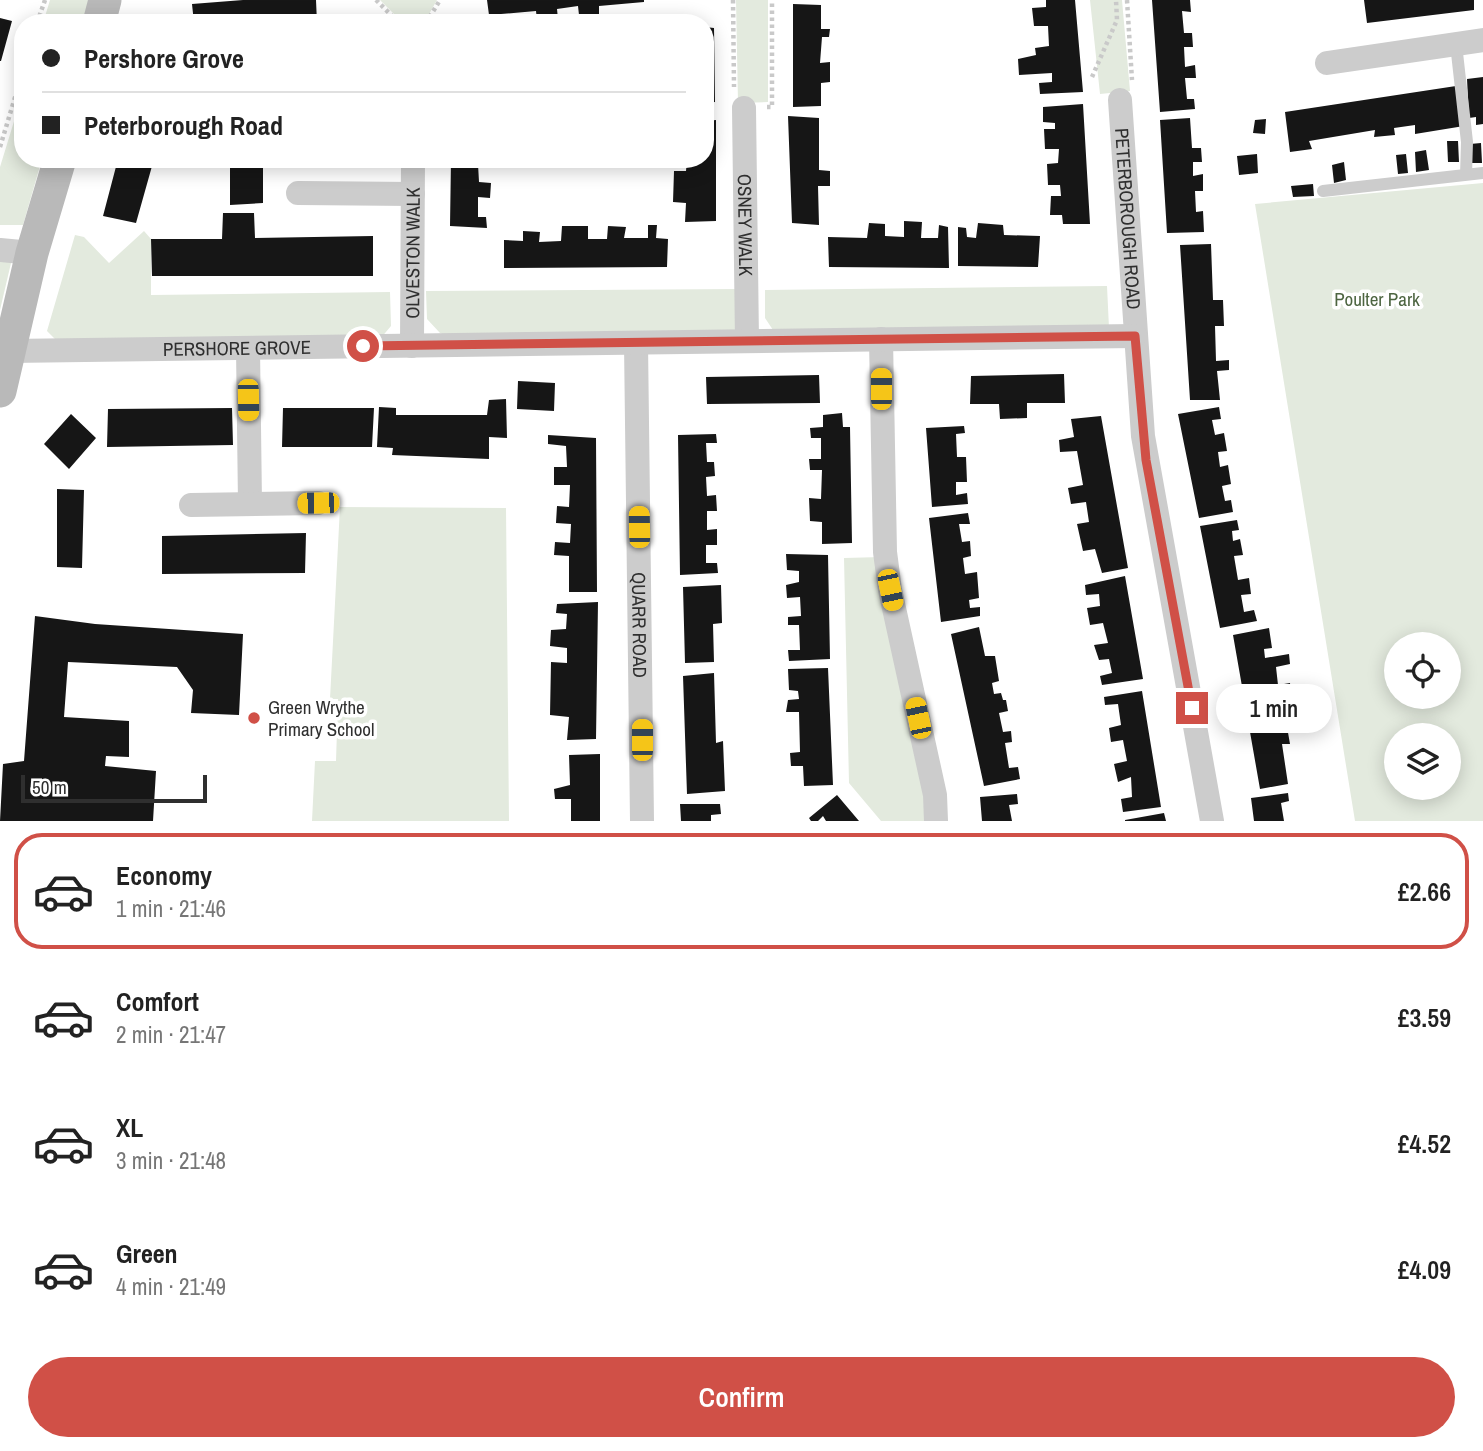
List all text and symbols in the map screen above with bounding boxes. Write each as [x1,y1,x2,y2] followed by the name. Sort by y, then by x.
[84,41,244,76] text: Pershore Grove
[84,108,283,143] text: Peterborough Road
[1109,127,1147,310] street label: PETERBOROUGH ROAD
[732,174,759,277] street label: OSNEY WALK
[399,187,426,319] street label: OLVESTON WALK
[1334,286,1420,312] park label: Poulter Park
[347,330,379,362] route start
[163,334,311,362] street label: PERSHORE GROVE
[871,368,892,410] car
[238,379,259,421] car
[297,492,340,514] car
[629,506,650,548] car
[876,567,905,613] car
[626,572,653,678] street label: QUARR ROAD
[1384,632,1461,800] map controls
[1384,632,1461,709] button: locate
[1216,684,1332,732] callout: 1 min
[1176,692,1208,724] route end
[1250,693,1298,724] text: 1 min
[268,694,375,742] place label: Green Wrythe Primary School
[904,695,933,741] car
[246,710,262,726] marker: Green Wrythe Primary School
[632,719,653,761] car
[1384,723,1461,800] button: layers
[21,772,206,804] scale bar
[32,774,67,800] text: 50 m
[116,858,212,893] text: Economy
[32,860,95,923] icon: car
[1398,874,1451,909] text: £2.66
[116,893,226,924] text: 1 min · 21:46
[116,984,199,1019] text: Comfort
[32,986,95,1049] icon: car
[1398,1000,1451,1035] text: £3.59
[116,1019,226,1050] text: 2 min · 21:47
[116,1110,143,1145] text: XL
[32,1112,95,1175] icon: car
[1398,1126,1451,1161] text: £4.52
[116,1145,226,1176] text: 3 min · 21:48
[116,1236,178,1271] text: Green
[32,1238,95,1301] icon: car
[1398,1252,1451,1287] text: £4.09
[116,1271,226,1302] text: 4 min · 21:49
[28,1357,1455,1437] button: Confirm

